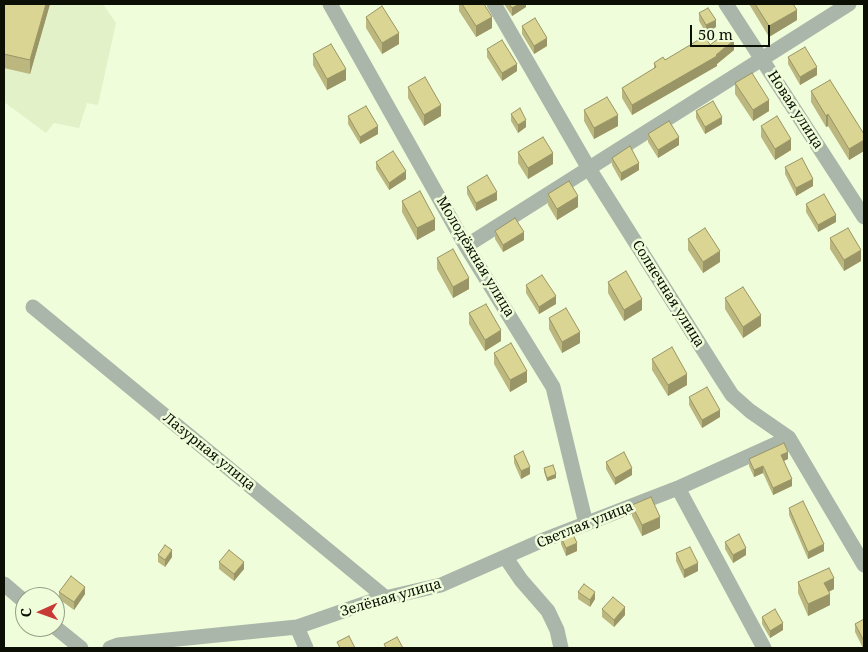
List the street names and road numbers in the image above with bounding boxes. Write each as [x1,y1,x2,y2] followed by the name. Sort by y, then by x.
[763,68,827,152] street label: Новая улица
[432,194,518,320] street label: Молодёжная улица
[628,237,708,351] street label: Солнечная улица
[159,410,259,494] street label: Лазурная улица
[534,498,636,552] street label: Светлая улица
[339,576,443,620] street label: Зелёная улица

